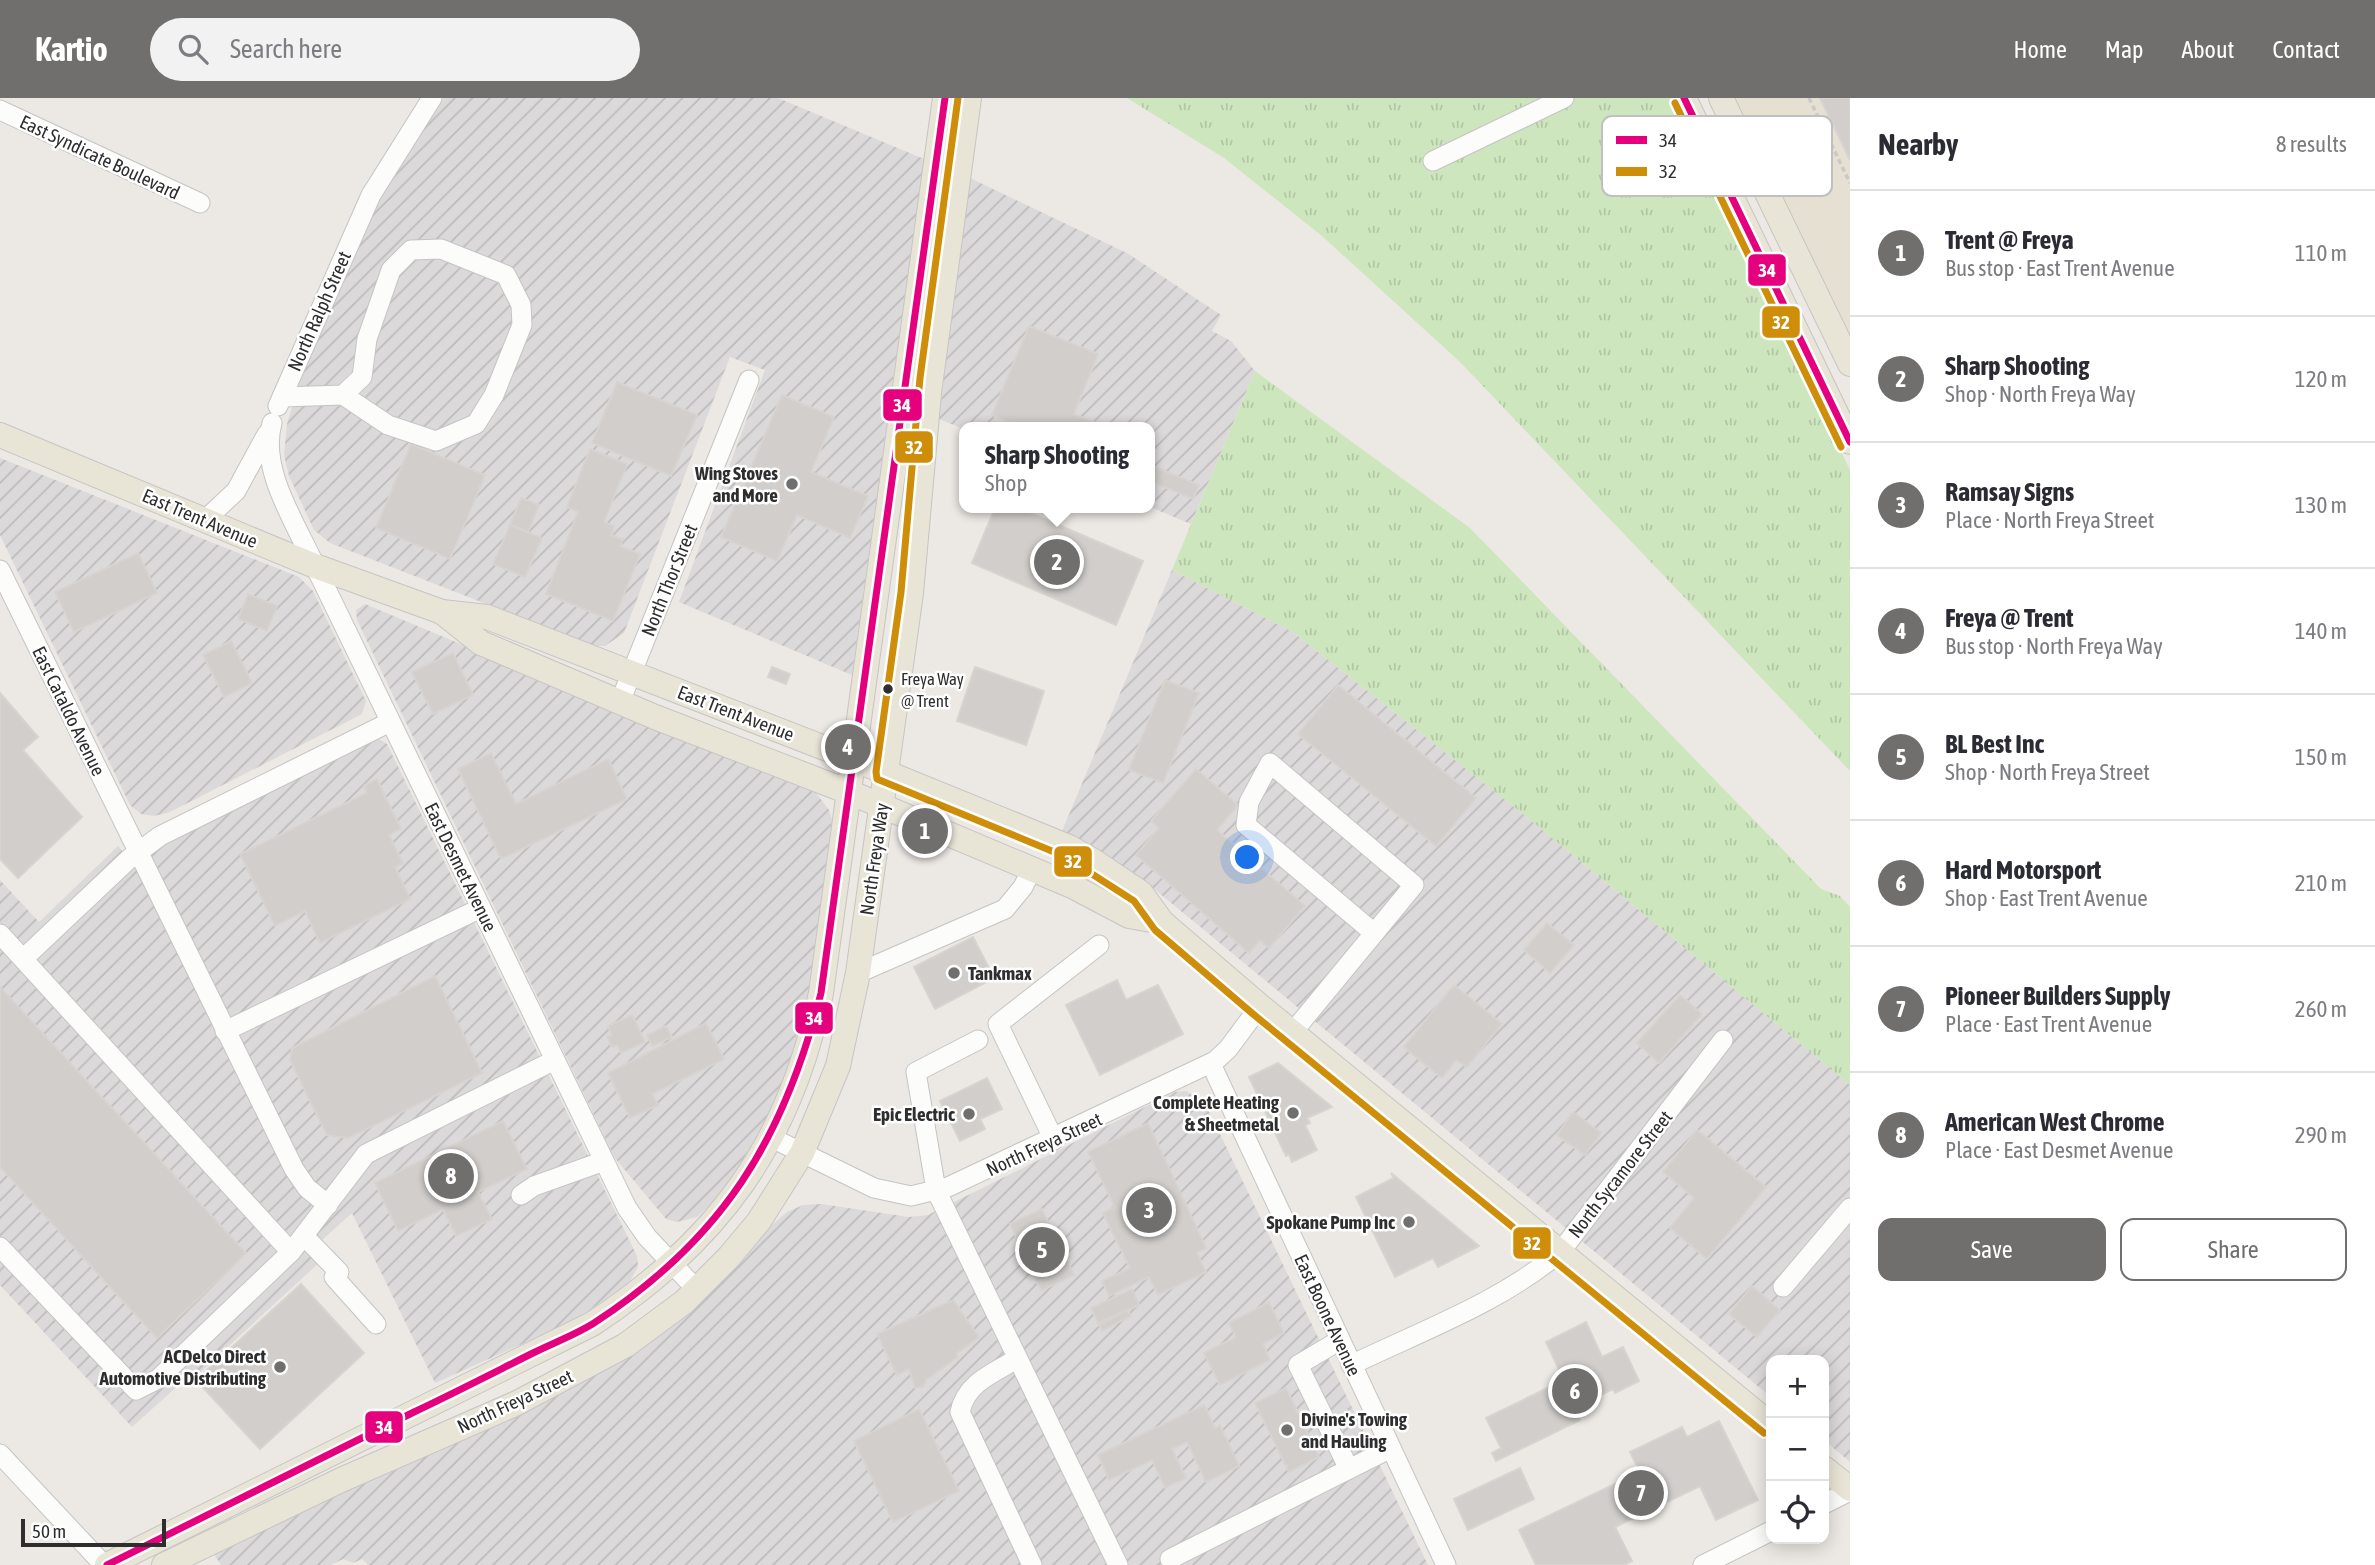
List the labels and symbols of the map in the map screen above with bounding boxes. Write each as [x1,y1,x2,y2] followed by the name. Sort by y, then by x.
[17,110,183,204] street label: East Syndicate Boulevard
[1602,116,1832,196] legend
[1659,129,1677,151] text: 34
[1659,160,1677,182] text: 32
[283,248,355,374] street label: North Ralph Street
[1747,253,1787,287] line badge: 34
[1758,259,1776,281] text: 34
[1761,305,1801,339] line badge: 32
[1772,311,1790,333] text: 32
[882,388,923,422] line badge: 34
[893,394,911,416] text: 34
[894,430,934,464] line badge: 32
[905,436,923,458] text: 32
[694,462,778,506] place label: Wing Stoves and More
[784,476,800,492] marker: Wing Stoves and More
[139,484,261,552] street label: East Trent Avenue
[637,521,701,639] street label: North Thor Street
[1034,536,1080,588] pin: 2
[28,643,110,779] street label: East Cataldo Avenue
[901,669,964,711] place label: Freya Way @ Trent
[675,681,797,745] street label: East Trent Avenue
[881,682,895,696] marker: Freya Way @ Trent
[825,721,871,773] pin: 4
[420,799,502,935] street label: East Desmet Avenue
[855,801,893,917] street label: North Freya Way
[902,805,948,857] pin: 1
[1230,840,1264,874] your location
[1053,845,1093,878] line badge: 32
[1064,850,1082,872] text: 32
[968,962,1032,984] place label: Tankmax
[946,965,962,981] marker: Tankmax
[794,1001,834,1035] line badge: 34
[805,1007,823,1029] text: 34
[1153,1091,1280,1135] place label: Complete Heating & Sheetmetal
[873,1103,955,1125] place label: Epic Electric
[1285,1105,1301,1121] marker: Complete Heating & Sheetmetal
[961,1106,977,1122] marker: Epic Electric
[1564,1106,1676,1242] street label: North Sycamore Street
[983,1108,1105,1180] street label: North Freya Street
[428,1150,474,1202] pin: 8
[1126,1184,1172,1236] pin: 3
[1267,1211,1395,1233] place label: Spokane Pump Inc
[1401,1214,1417,1230] marker: Spokane Pump Inc
[1019,1224,1065,1276] pin: 5
[1512,1226,1552,1260] line badge: 32
[1523,1232,1541,1254] text: 32
[1290,1251,1366,1379] street label: East Boone Avenue
[98,1345,267,1389] place label: ACDelco Direct Automotive Distributing
[272,1359,288,1375] marker: ACDelco Direct Automotive Distributing
[454,1365,576,1437] street label: North Freya Street
[1552,1365,1598,1417] pin: 6
[1301,1408,1408,1452] place label: Divine's Towing and Hauling
[364,1410,404,1444] line badge: 34
[375,1416,393,1438] text: 34
[1279,1422,1295,1438] marker: Divine's Towing and Hauling
[1618,1467,1664,1519] pin: 7
[21,1516,166,1548] scale bar

